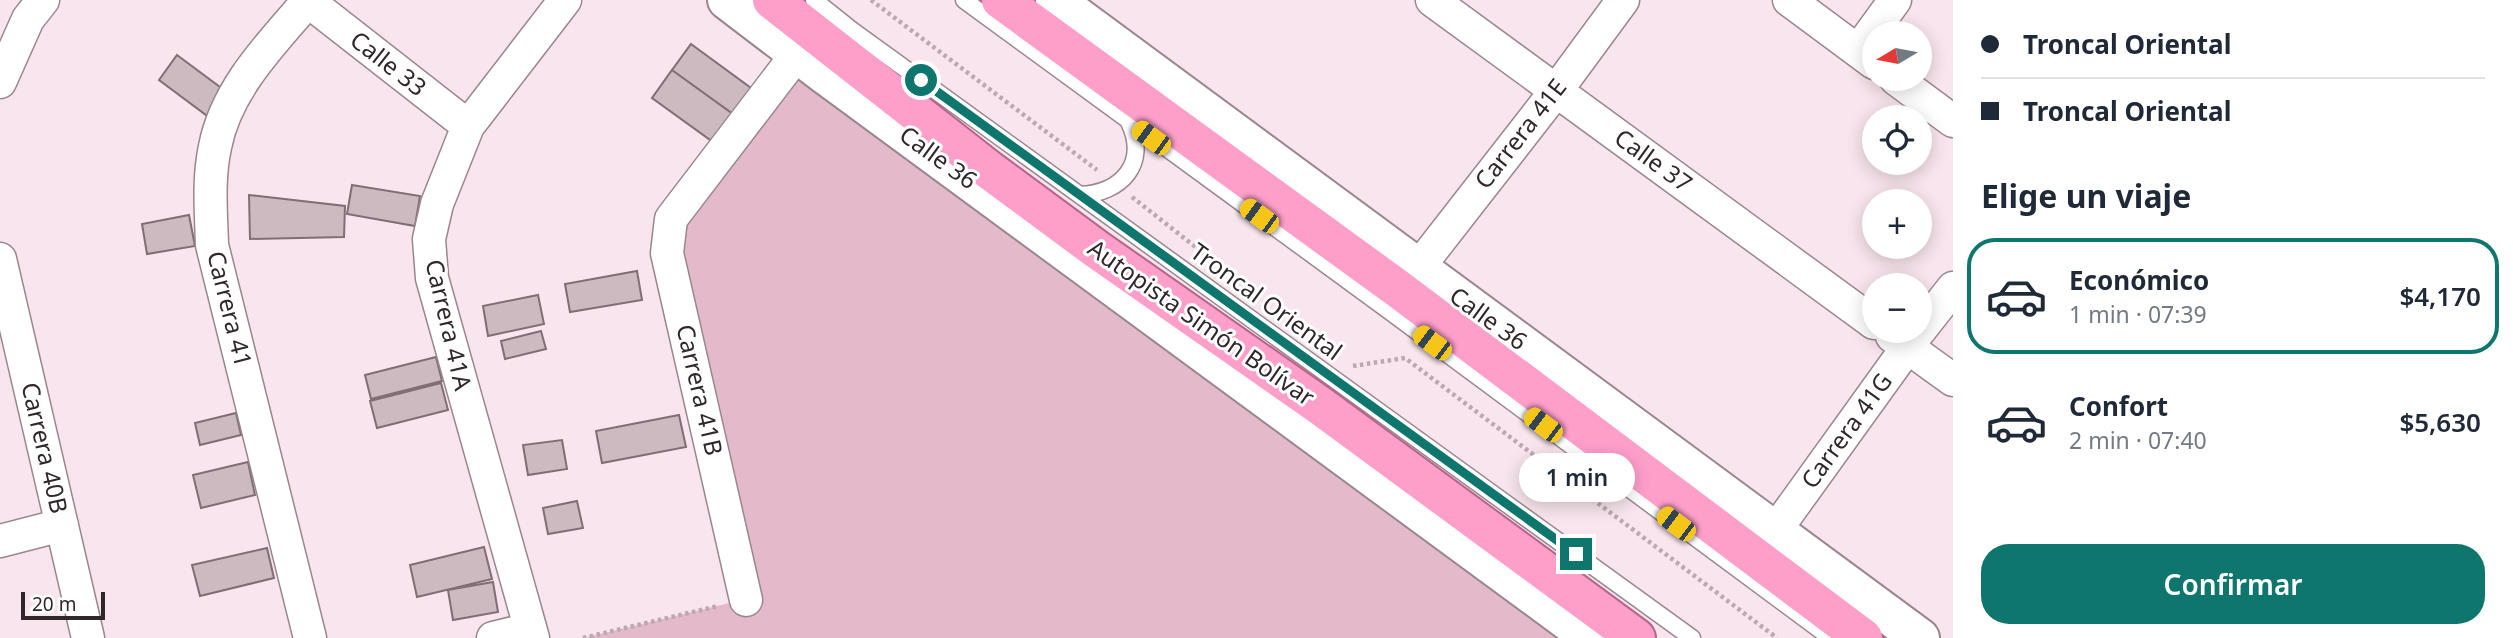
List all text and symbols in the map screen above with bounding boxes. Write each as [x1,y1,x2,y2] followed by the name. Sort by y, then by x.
[1862,21,1932,91] north arrow
[1862,21,1932,343] map controls
[344,23,434,103] street label: Calle 33
[2023,26,2231,62] text: Troncal Oriental
[905,64,937,96] route start
[1466,71,1573,195] street label: Carrera 41E
[2023,93,2231,129] text: Troncal Oriental
[1862,105,1932,175] button: locate
[1128,117,1175,159] car
[893,118,984,196] street label: Calle 36
[1608,121,1699,199] street label: Calle 37
[1981,174,2191,217] text: Elige un viaje
[1862,189,1932,259] button: +
[1236,195,1283,237] car
[1082,231,1322,413] street label: Autopista Simón Bolívar
[1184,235,1349,367] street label: Troncal Oriental
[200,247,261,370] street label: Carrera 41
[418,256,481,394] street label: Carrera 41A
[2069,262,2209,298] text: Económico
[1985,265,2048,328] icon: car
[1862,273,1932,343] button: −
[2399,278,2481,314] text: $4,170
[1443,279,1534,357] street label: Calle 36
[2069,298,2207,330] text: 1 min · 07:39
[669,321,732,459] street label: Carrera 41B
[1409,322,1456,364] car
[1793,366,1899,495] street label: Carrera 41G
[14,379,77,517] street label: Carrera 40B
[2069,388,2168,424] text: Confort
[1985,391,2048,454] icon: car
[1520,404,1567,446] car
[2399,404,2481,440] text: $5,630
[2069,424,2207,456] text: 2 min · 07:40
[1518,452,1634,502] callout: 1 min
[1546,461,1608,493] text: 1 min
[1653,503,1700,545] car
[1560,538,1592,570] route end
[1981,544,2485,624] button: Confirmar
[21,589,105,621] scale bar
[32,591,76,617] text: 20 m

